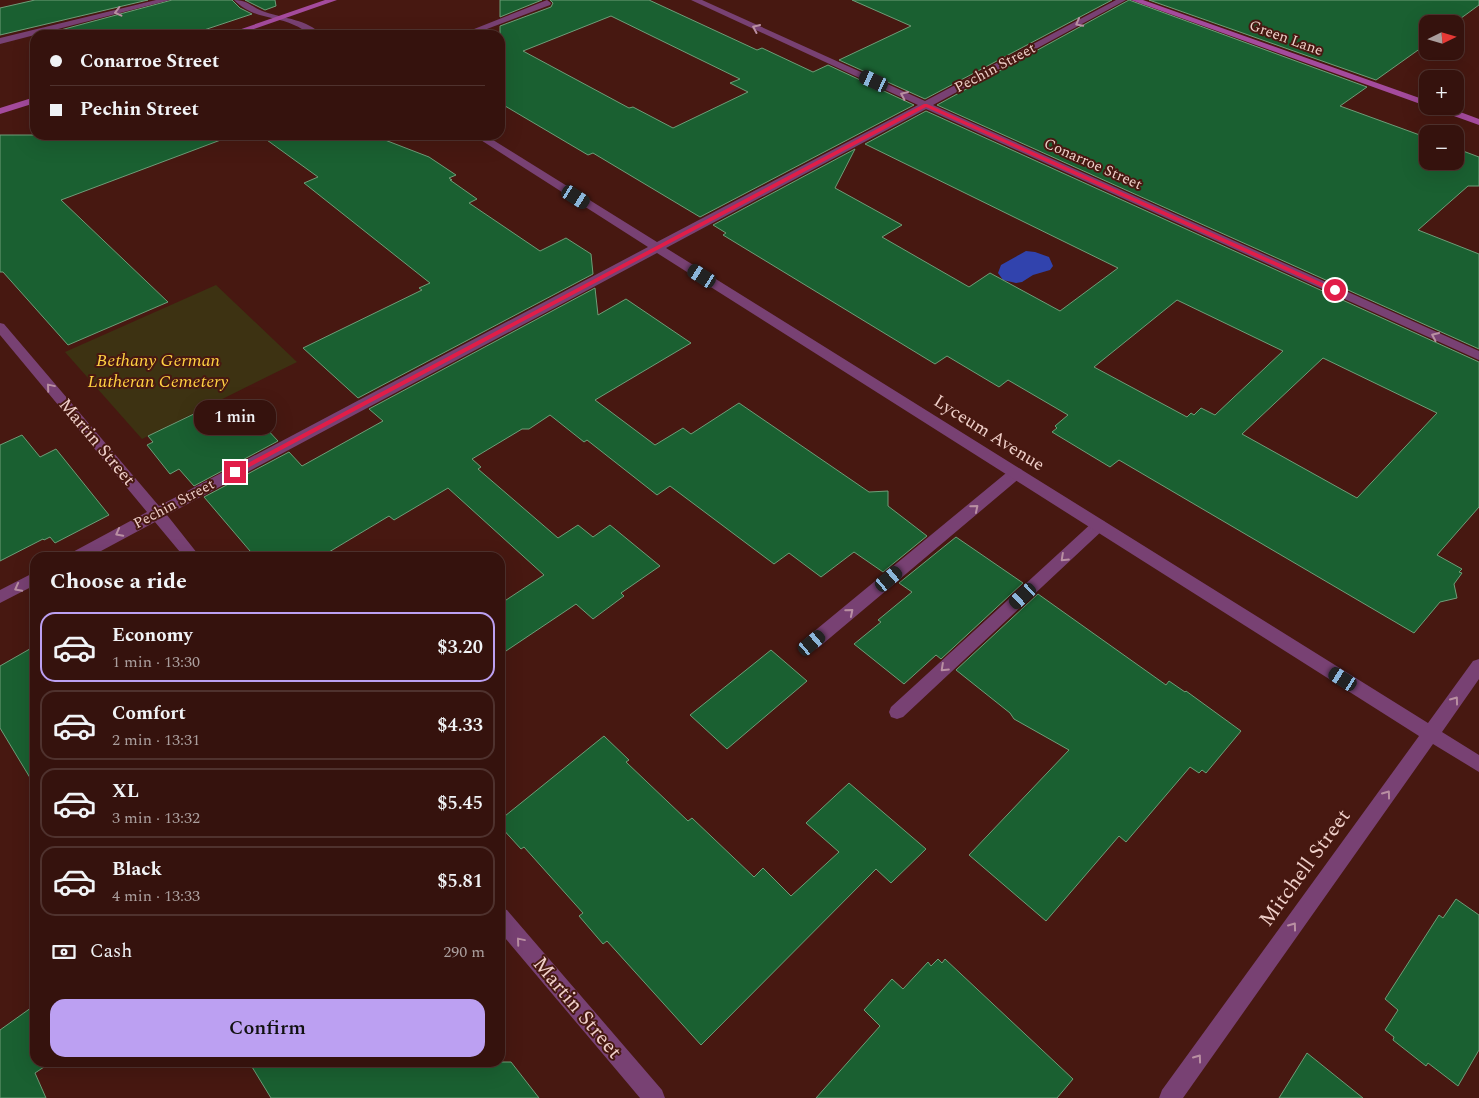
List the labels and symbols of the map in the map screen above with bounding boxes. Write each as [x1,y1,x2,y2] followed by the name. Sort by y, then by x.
[114,6,123,17] one-way arrow
[1246,14,1326,62] street label: Green Lane
[1419,15,1464,60] north arrow
[1075,17,1084,27] one-way arrow
[752,23,761,34] one-way arrow
[950,37,1040,99] street label: Pechin Street
[857,68,890,94] car
[900,91,909,101] one-way arrow
[1040,132,1146,196] street label: Conarroe Street
[559,183,592,211] car
[685,262,718,290] car
[1324,279,1346,301] route start
[1431,331,1440,342] one-way arrow
[88,347,228,395] park label: Bethany German Lutheran Cemetery
[47,383,56,392] one-way arrow
[928,388,1050,478] street label: Lyceum Avenue
[52,392,142,492] street label: Martin Street
[194,400,276,434] callout: 1 min
[224,461,246,483] route end
[129,473,219,535] street label: Pechin Street
[969,505,978,514] one-way arrow
[115,527,124,537] one-way arrow
[1060,552,1069,561] one-way arrow
[872,564,905,594] car
[1006,580,1039,612] car
[14,581,23,591] one-way arrow
[844,608,853,617] one-way arrow
[795,628,828,658] car
[941,662,950,671] one-way arrow
[1326,665,1359,693] car
[1449,696,1458,706] one-way arrow
[1381,790,1390,800] one-way arrow
[1251,802,1359,934] street label: Mitchell Street
[1287,922,1296,932] one-way arrow
[517,938,526,947] one-way arrow
[524,950,630,1066] street label: Martin Street
[1192,1054,1201,1064] one-way arrow

